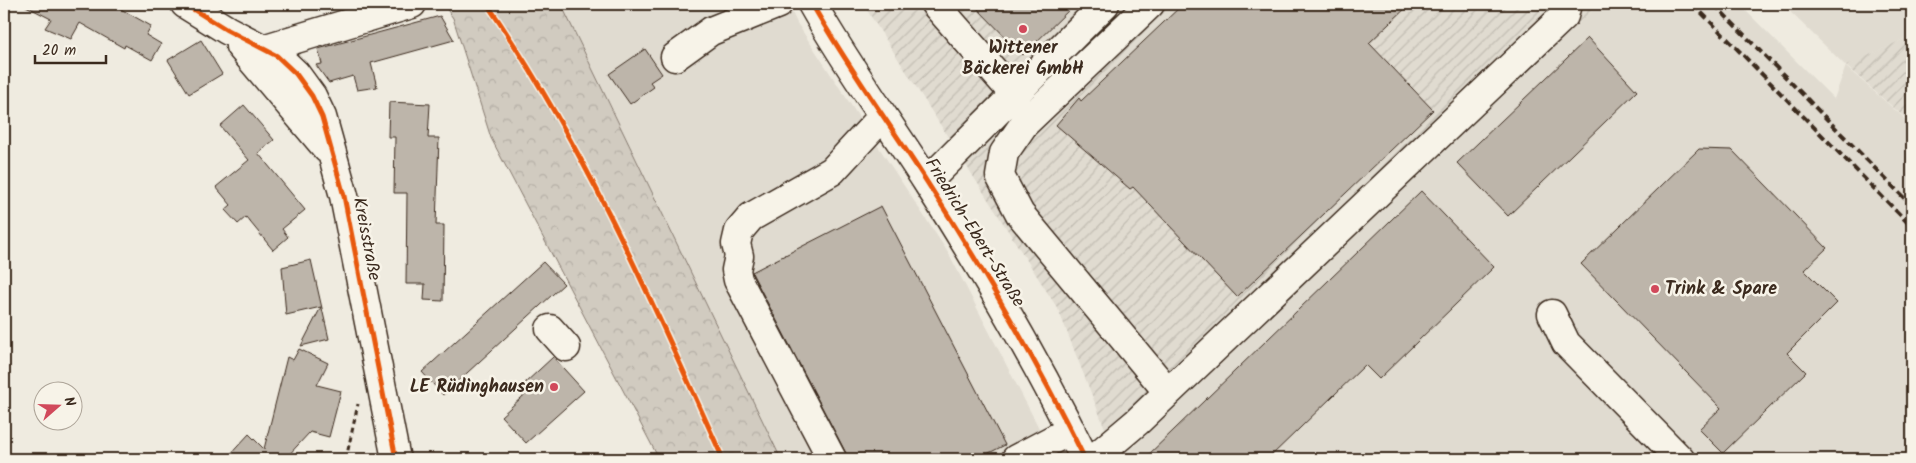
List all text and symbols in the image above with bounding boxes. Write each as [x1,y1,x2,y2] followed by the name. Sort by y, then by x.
[1017,23,1029,35] marker: Wittener Bäckerei GmbH
[35,32,106,64] scale bar
[962,34,1084,84] place label: Wittener Bäckerei GmbH
[42,39,76,63] text: 20 m
[916,152,1032,314] street label: Friedrich-Ebert-Straße
[344,195,388,283] street label: Kreisstraße
[1665,275,1777,304] place label: Trink & Spare
[1649,283,1661,295] marker: Trink & Spare
[410,373,544,402] place label: LE Rüdinghausen
[32,380,82,430] north arrow
[548,381,560,393] marker: LE Rüdinghausen
[57,394,81,410] text: N

